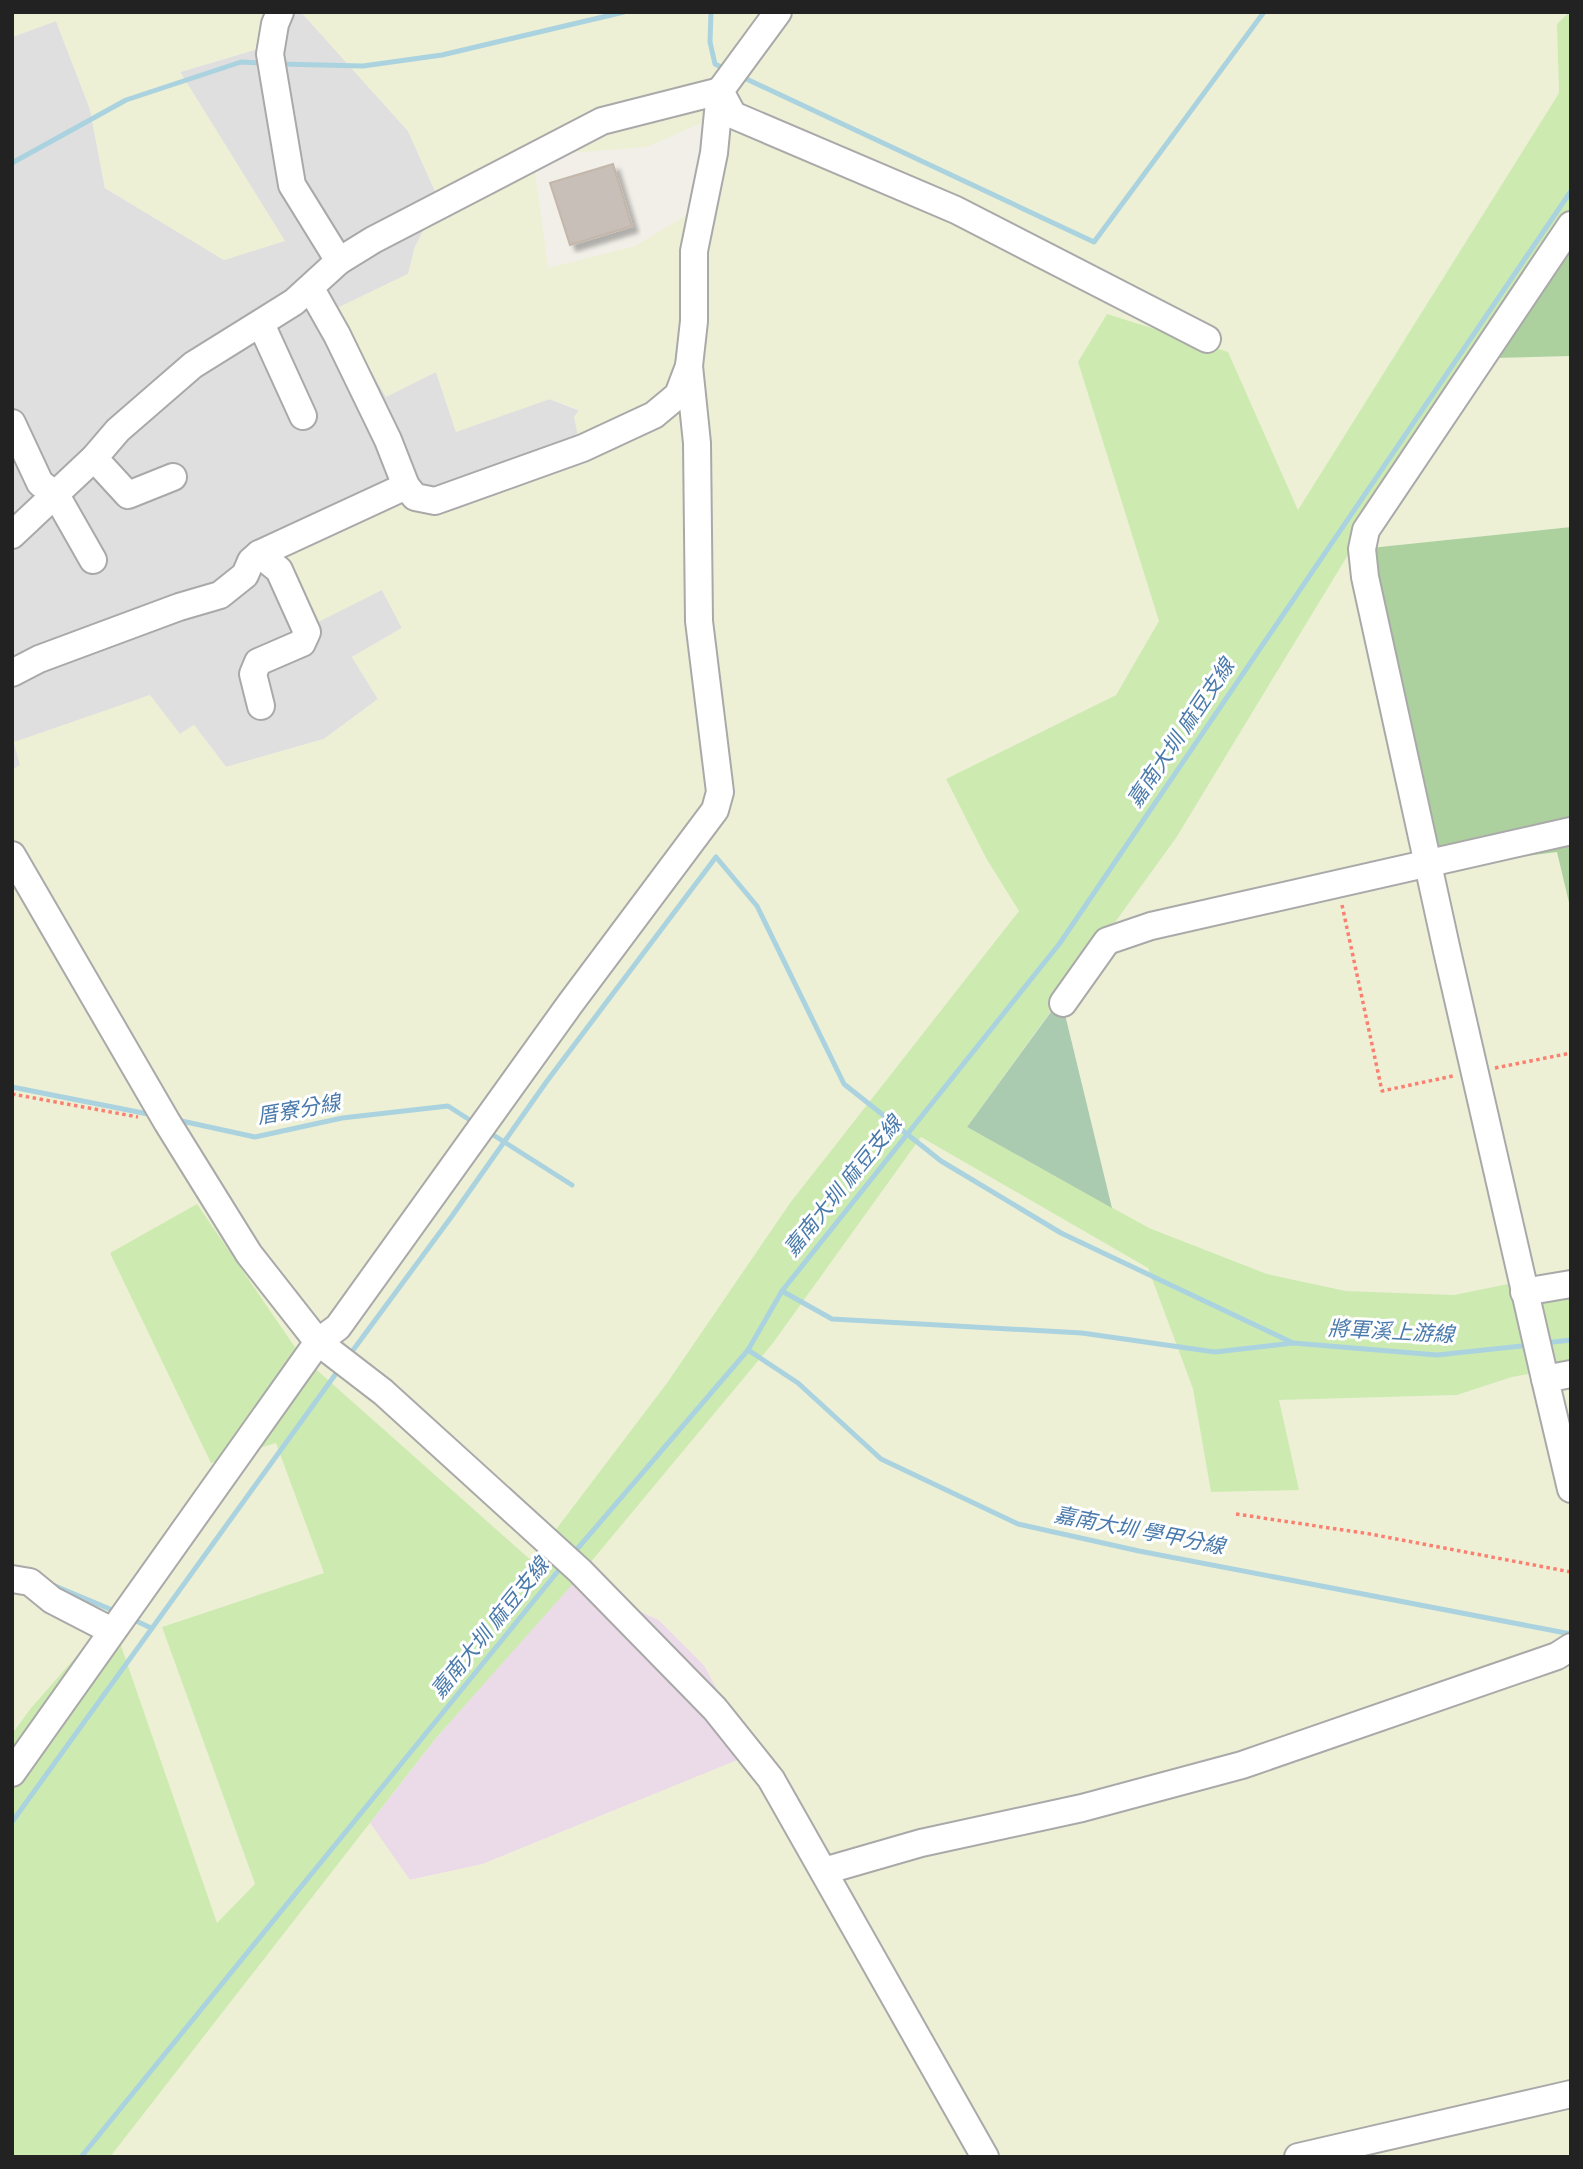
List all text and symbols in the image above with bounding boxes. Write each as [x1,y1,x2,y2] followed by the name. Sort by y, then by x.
[1122,653,1243,813] water label: 嘉南大圳 麻豆支線
[255,1090,345,1132] water label: 厝寮分線
[779,1110,910,1263] water label: 嘉南大圳 麻豆支線
[1327,1316,1457,1350] water label: 將軍溪上游線
[1052,1502,1228,1562] water label: 嘉南大圳 學甲分線
[426,1552,557,1705] water label: 嘉南大圳 麻豆支線

